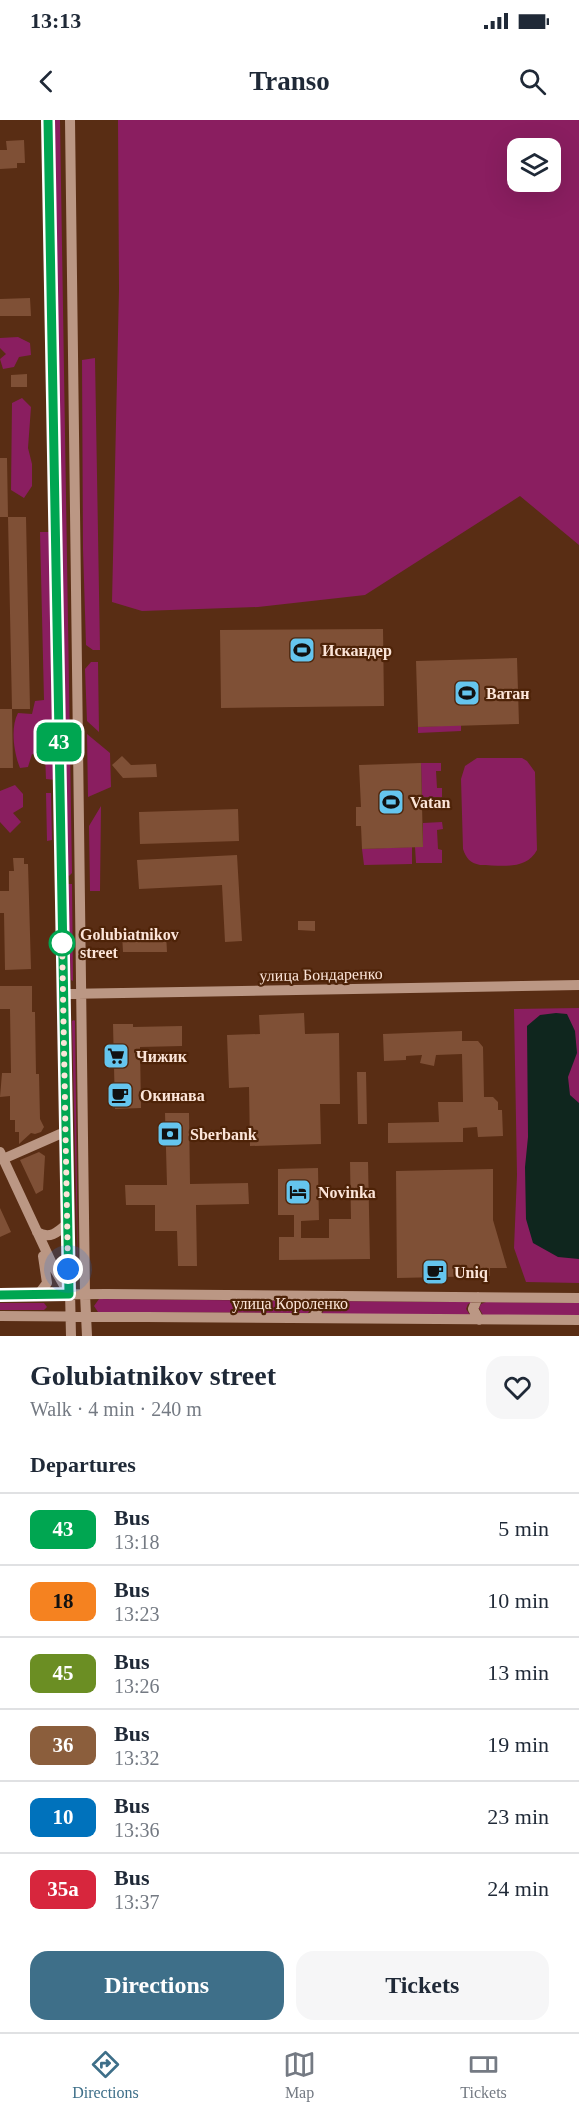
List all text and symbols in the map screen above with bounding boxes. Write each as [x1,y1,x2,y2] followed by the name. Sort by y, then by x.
[30,8,81,33] text: 13:13
[30,65,63,98] icon: back
[516,65,549,98] icon: search
[249,66,330,96] text: Transo
[507,138,561,192] map controls
[507,138,561,192] button: layers
[287,635,317,665] sports icon: Искандер
[322,642,392,660] place label: Искандер
[452,678,482,708] sports icon: Ватан
[486,685,530,702] place label: Ватан
[32,722,86,762] line badge: 43
[49,730,70,754] text: 43
[376,787,406,817] sports icon: Vatan
[410,794,450,811] place label: Vatan
[80,926,179,961] place label: Golubiatnikov street
[49,930,75,956] marker: Golubiatnikov street
[259,965,383,985] street label: улица Бондаренко
[101,1041,131,1071] supermarket icon: Чижик
[136,1048,188,1065] place label: Чижик
[105,1080,135,1110] cafe icon: Окинава
[140,1087,205,1104] place label: Окинава
[155,1119,185,1149] bank icon: Sberbank
[190,1126,257,1143] place label: Sberbank
[283,1177,313,1207] hotel icon: Novinka
[318,1184,376,1201] place label: Novinka
[53,1254,83,1284] your location
[420,1257,450,1287] cafe icon: Uniq
[454,1264,488,1282] place label: Uniq
[232,1295,348,1313] street label: улица Короленко
[486,1356,549,1419] button: heart
[30,1360,276,1391] text: Golubiatnikov street
[30,1398,202,1420] text: Walk · 4 min · 240 m
[30,1452,136,1477] text: Departures
[114,1505,149,1530] text: Bus
[498,1516,549,1541] text: 5 min
[53,1517,74,1541] text: 43
[114,1531,160,1553] text: 13:18
[114,1577,149,1602] text: Bus
[487,1588,549,1613] text: 10 min
[53,1589,74,1613] text: 18
[114,1603,160,1625] text: 13:23
[114,1649,149,1674] text: Bus
[487,1660,549,1685] text: 13 min
[53,1661,74,1685] text: 45
[114,1675,160,1697] text: 13:26
[114,1721,149,1746] text: Bus
[487,1732,549,1757] text: 19 min
[53,1733,74,1757] text: 36
[114,1747,160,1769] text: 13:32
[114,1793,149,1818] text: Bus
[487,1804,549,1829] text: 23 min
[53,1805,74,1829] text: 10
[114,1819,160,1841] text: 13:36
[114,1865,149,1890] text: Bus
[487,1876,549,1901] text: 24 min
[47,1877,79,1901] text: 35a
[114,1891,160,1913] text: 13:37
[30,1951,284,2020] button: Directions
[296,1951,549,2020] button: Tickets
[72,2048,139,2102] tab: Directions
[283,2048,316,2102] tab: Map
[460,2048,507,2102] tab: Tickets

